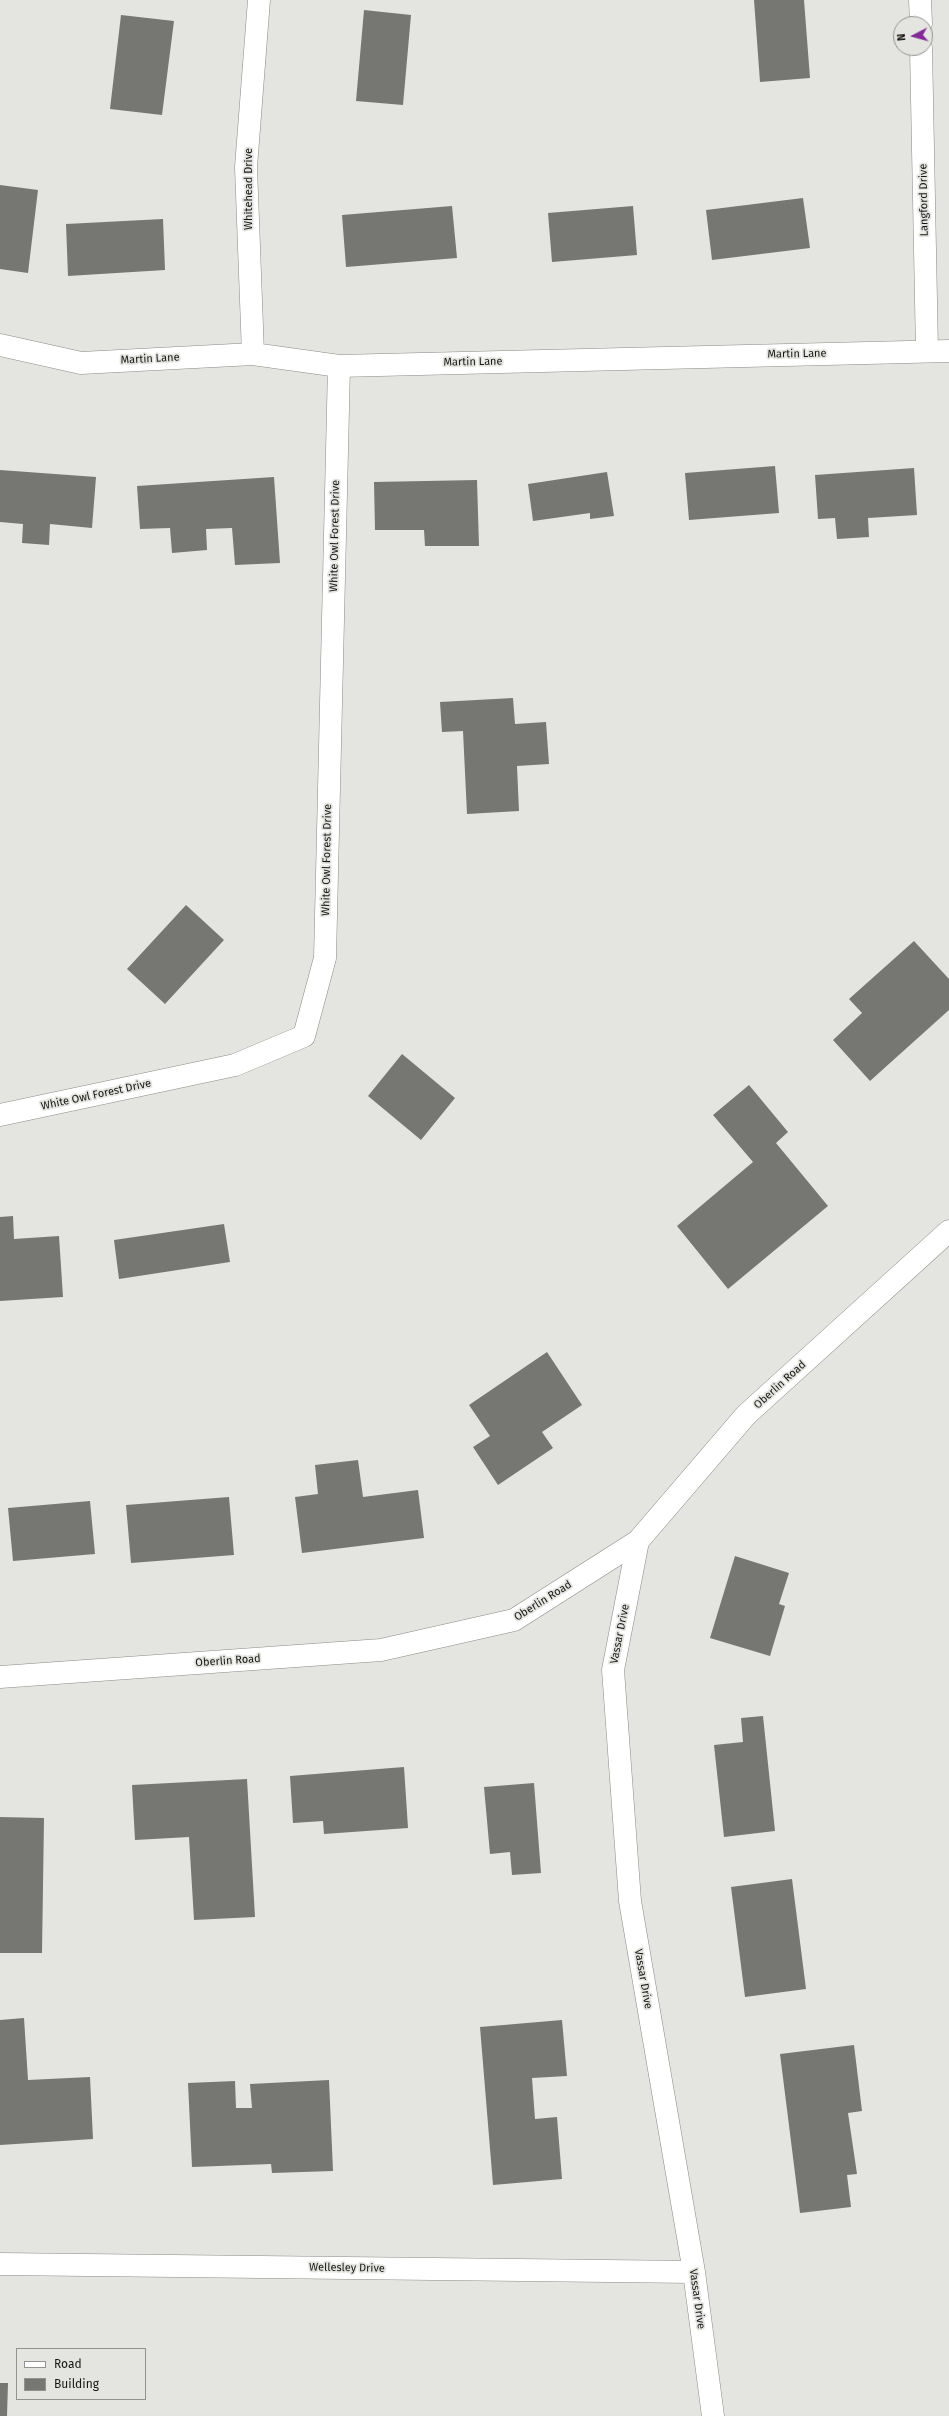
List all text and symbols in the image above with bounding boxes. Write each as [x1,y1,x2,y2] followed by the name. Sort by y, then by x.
[893,16,933,56] north arrow
[895,33,908,42] text: N
[242,148,256,230] street label: Whitehead Drive
[917,164,931,236] street label: Langford Drive
[767,347,827,361] street label: Martin Lane
[120,351,180,367] street label: Martin Lane
[443,355,503,369] street label: Martin Lane
[327,480,343,592] street label: White Owl Forest Drive
[319,804,335,916] street label: White Owl Forest Drive
[40,1077,152,1113] street label: White Owl Forest Drive
[751,1358,809,1412] street label: Oberlin Road
[512,1578,574,1624] street label: Oberlin Road
[608,1603,632,1665] street label: Vassar Drive
[195,1652,261,1670] street label: Oberlin Road
[631,1948,655,2010] street label: Vassar Drive
[309,2261,385,2275] street label: Wellesley Drive
[686,2268,708,2330] street label: Vassar Drive
[16,2348,146,2400] legend
[54,2357,82,2371] text: Road
[54,2377,99,2391] text: Building

